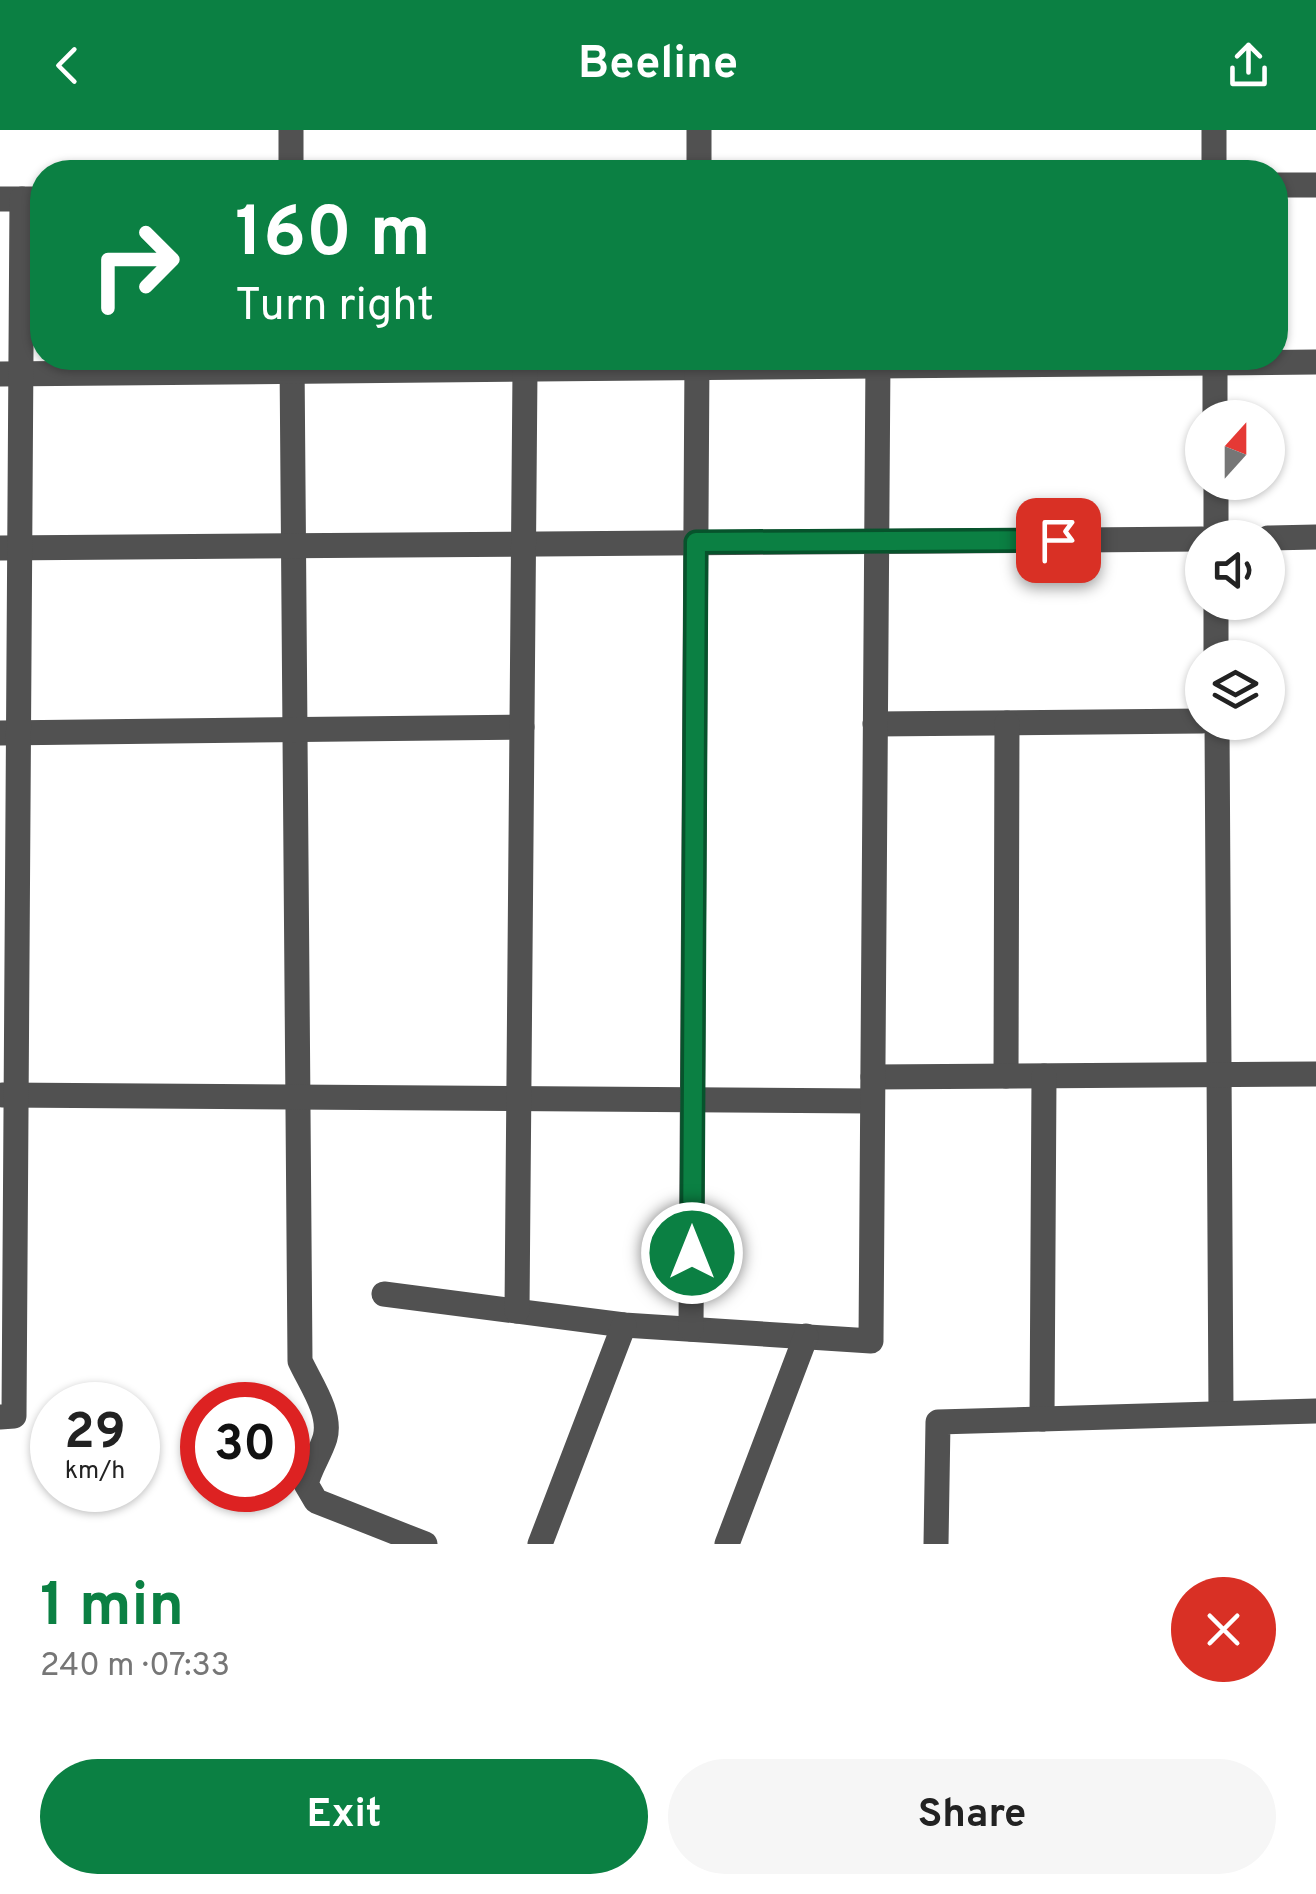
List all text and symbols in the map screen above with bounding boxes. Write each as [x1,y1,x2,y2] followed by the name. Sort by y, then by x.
[578,37,738,94] text: Beeline
[40,38,95,93] icon: back
[1221,38,1276,93] icon: share
[235,192,431,281] text: 160 m
[70,200,200,330] icon: right
[235,279,434,336] text: Turn right
[1185,400,1285,500] north arrow
[1185,400,1285,740] map controls
[1016,498,1101,583] pin
[1031,513,1086,568] icon: arrive
[1185,520,1285,620] button: sound
[1185,640,1285,740] button: layers
[640,1201,744,1305] position arrow
[180,1382,310,1512] speed limit sign: 30
[64,1403,126,1466] text: 29
[65,1456,125,1488] text: km/h
[40,1571,184,1647] text: 1 min
[1171,1577,1276,1682] button: close
[40,1647,230,1687] text: 240 m · 07:33
[40,1759,648,1874] button: Exit
[668,1759,1276,1874] button: Share

